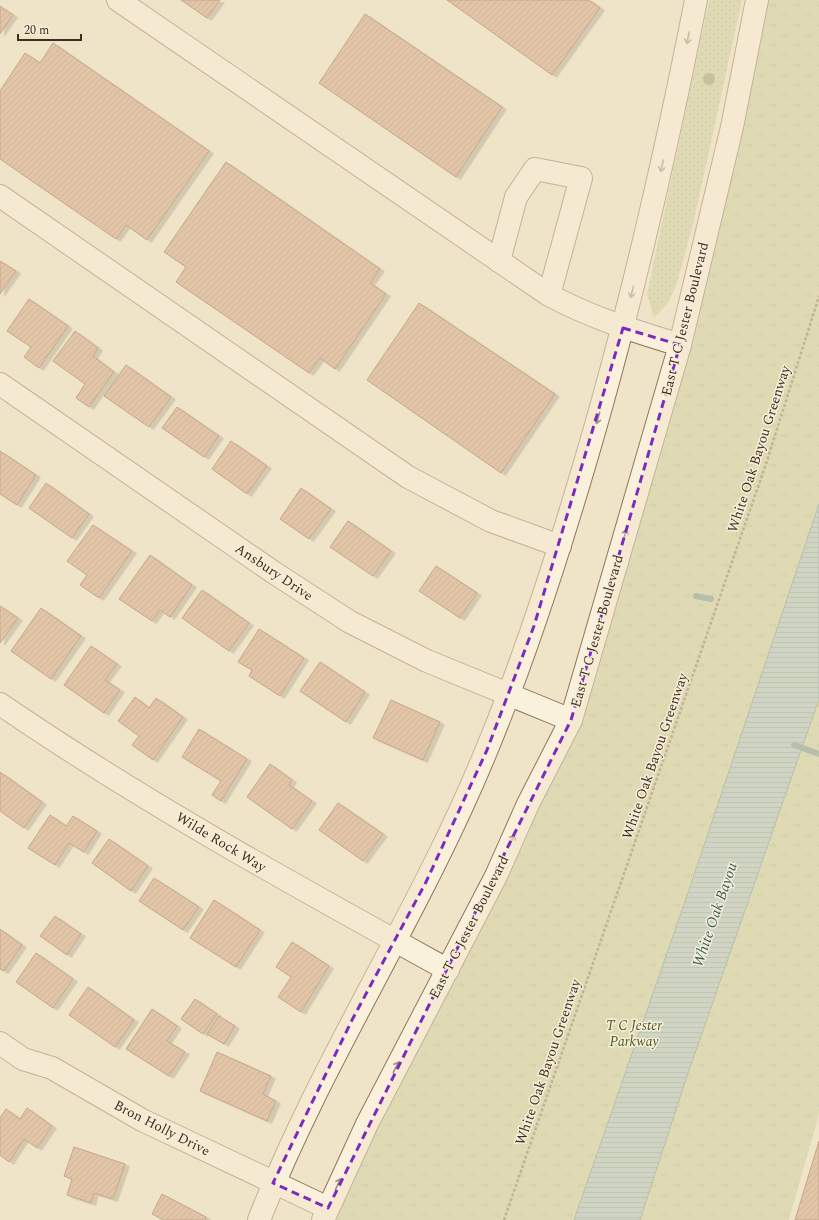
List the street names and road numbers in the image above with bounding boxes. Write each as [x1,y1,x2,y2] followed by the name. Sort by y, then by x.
[656,240,714,398] street label: East T C Jester Boulevard
[722,362,796,535] street label: White Oak Bayou Greenway
[231,538,317,606] street label: Ansbury Drive
[565,552,629,710] street label: East T C Jester Boulevard
[617,669,694,842] street label: White Oak Bayou Greenway
[172,807,271,878] street label: Wilde Rock Way
[424,852,514,1002] street label: East T C Jester Boulevard
[510,975,587,1148] street label: White Oak Bayou Greenway
[110,1095,214,1161] street label: Bron Holly Drive

